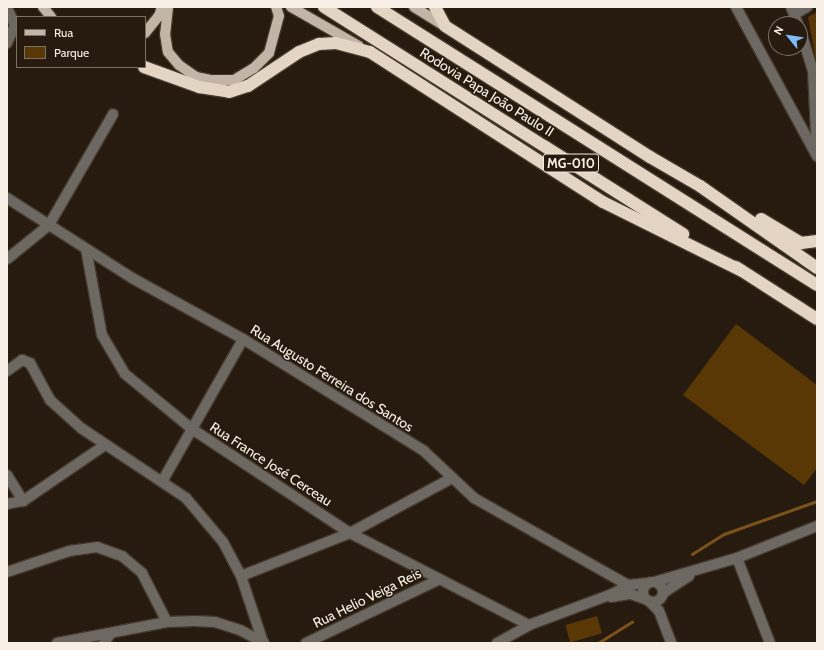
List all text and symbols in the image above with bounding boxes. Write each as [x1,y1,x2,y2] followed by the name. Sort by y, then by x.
[16,16,146,68] legend
[768,16,808,56] north arrow
[770,24,786,37] text: N
[54,25,73,40] text: Rua
[417,44,557,140] street label: Rodovia Papa João Paulo II
[54,45,89,60] text: Parque
[543,152,599,174] road number: MG-010
[247,321,417,435] street label: Rua Augusto Ferreira dos Santos
[207,418,335,510] street label: Rua France José Cerceau
[310,565,424,631] street label: Rua Helio Veiga Reis

